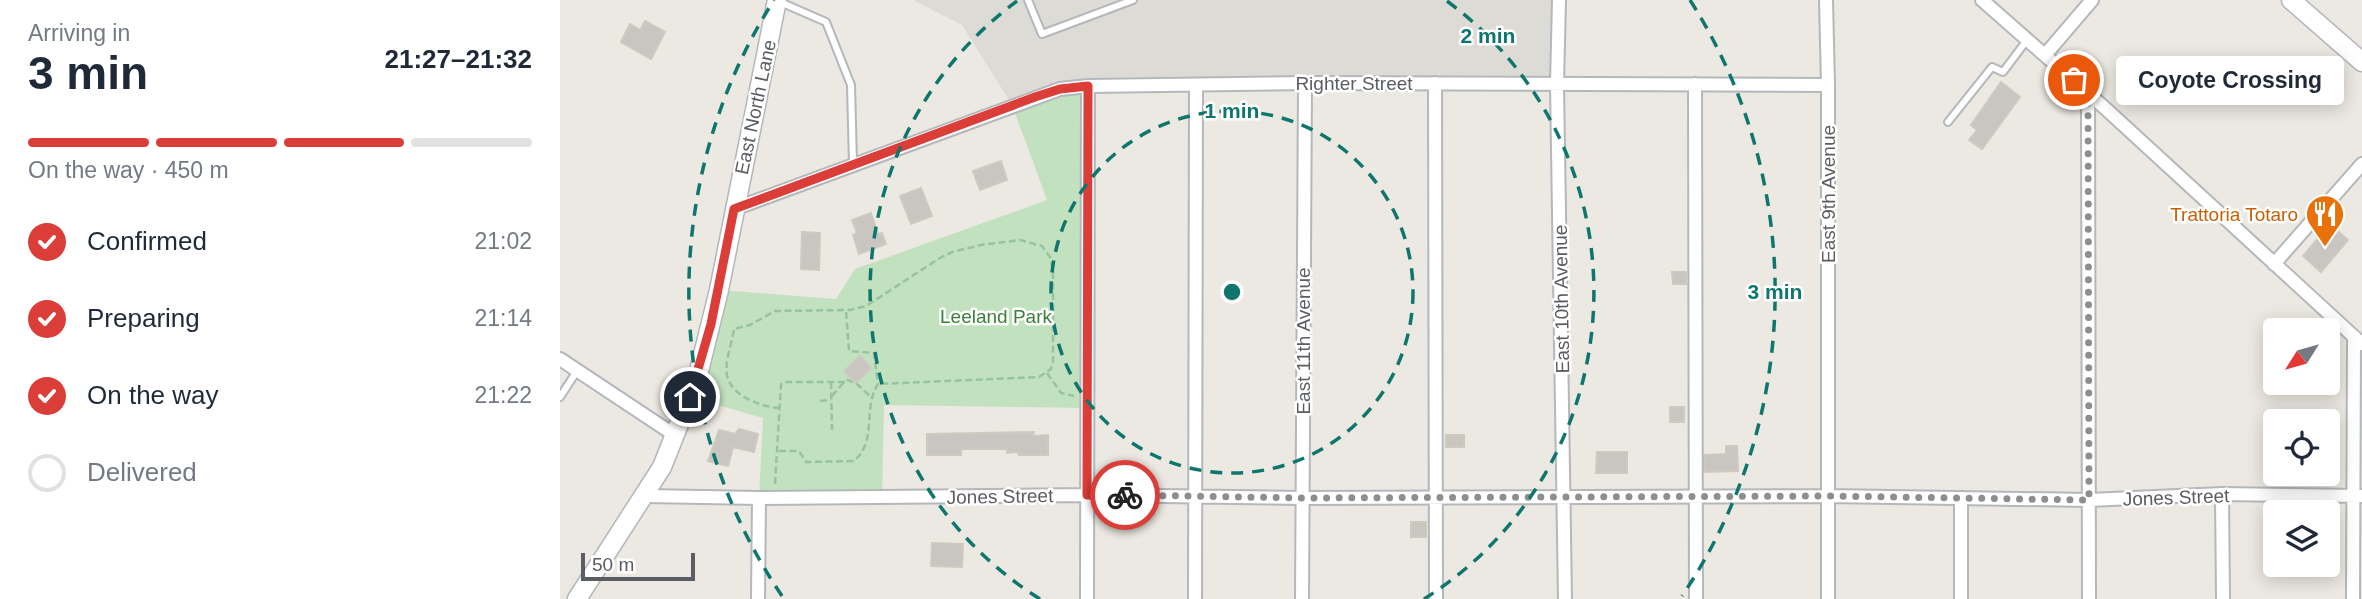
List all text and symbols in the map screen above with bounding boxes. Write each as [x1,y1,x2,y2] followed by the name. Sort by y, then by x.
[28,20,130,46] text: Arriving in
[1461,24,1515,47] text: 2 min
[731,38,780,176] street label: East North Lane
[385,44,532,74] text: 21:27–21:32
[28,47,148,99] text: 3 min
[2044,50,2104,110] pin
[2116,56,2344,104] callout: Coyote Crossing
[2055,61,2093,99] icon: bag
[2138,67,2322,93] text: Coyote Crossing
[1295,73,1413,94] street label: Righter Street
[1205,99,1259,122] text: 1 min
[1818,125,1839,263] street label: East 9th Avenue
[28,157,229,183] text: On the way · 450 m
[2304,193,2346,248] restaurant icon: Trattoria Totaro
[2170,204,2298,225] place label: Trattoria Totaro
[28,223,66,261] icon: check
[1550,225,1573,373] street label: East 10th Avenue
[87,226,207,256] text: Confirmed
[474,228,532,254] text: 21:02
[1293,267,1314,415] street label: East 11th Avenue
[1220,280,1244,304] centre of rings
[1748,280,1802,303] text: 3 min
[28,300,66,338] icon: check
[87,303,200,333] text: Preparing
[474,305,532,331] text: 21:14
[940,306,1052,327] park label: Leeland Park
[2263,318,2340,396] north arrow
[2263,318,2340,577] map controls
[660,367,720,427] pin
[28,377,66,415] icon: check
[671,378,709,416] icon: home
[87,380,219,410] text: On the way
[474,382,532,408] text: 21:22
[2263,409,2340,486] button: locate
[87,457,197,487] text: Delivered
[1090,460,1160,530] courier
[1106,476,1144,514] icon: bike
[946,485,1054,508] street label: Jones Street
[2122,485,2230,510] street label: Jones Street
[2263,500,2340,577] button: layers
[581,550,695,582] scale bar
[592,554,634,575] text: 50 m

